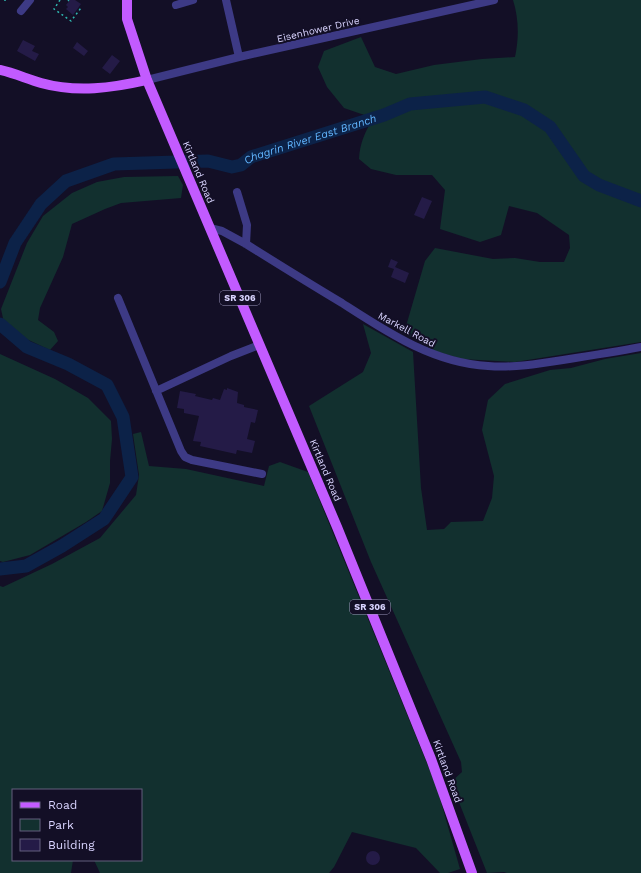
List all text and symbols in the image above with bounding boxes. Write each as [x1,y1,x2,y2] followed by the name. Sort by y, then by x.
[276,15,361,44] street label: Eisenhower Drive
[241,112,378,167] water label: Chagrin River East Branch
[181,140,217,205] street label: Kirtland Road
[220,291,260,305] road number: SR 306
[376,310,437,349] street label: Markell Road
[308,438,344,503] street label: Kirtland Road
[350,600,390,614] road number: SR 306
[431,738,464,804] street label: Kirtland Road
[12,789,142,861] legend
[48,798,77,812] text: Road
[48,818,74,832] text: Park
[48,838,95,852] text: Building

